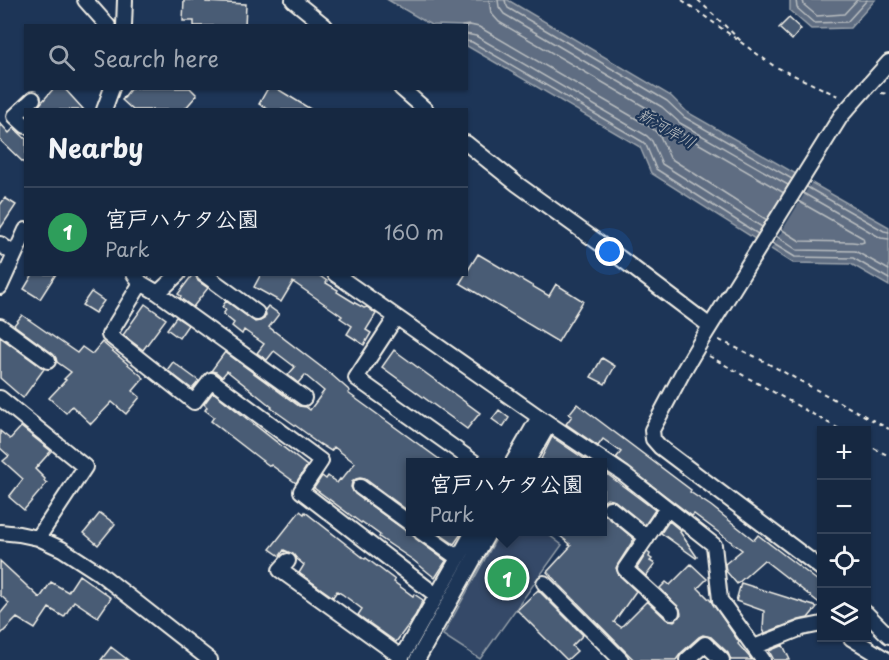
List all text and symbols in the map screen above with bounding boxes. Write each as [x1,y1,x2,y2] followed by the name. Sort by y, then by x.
[24,24,468,90] search box
[45,41,78,74] icon: search
[93,41,219,74] text: Search here
[634,101,701,154] water label: 新河岸川
[48,128,143,167] text: Nearby
[105,201,259,234] text: 宮戸ハケタ公園
[63,217,72,247] text: 1
[384,217,444,247] text: 160 m
[105,234,150,264] text: Park
[595,237,624,266] your location
[817,426,871,642] map controls
[817,426,871,480] button: +
[406,458,607,536] popup
[429,466,584,499] text: 宮戸ハケタ公園
[817,480,871,534] button: −
[429,499,474,529] text: Park
[817,534,871,588] button: locate
[488,556,526,600] pin: 1
[817,588,871,642] button: layers

